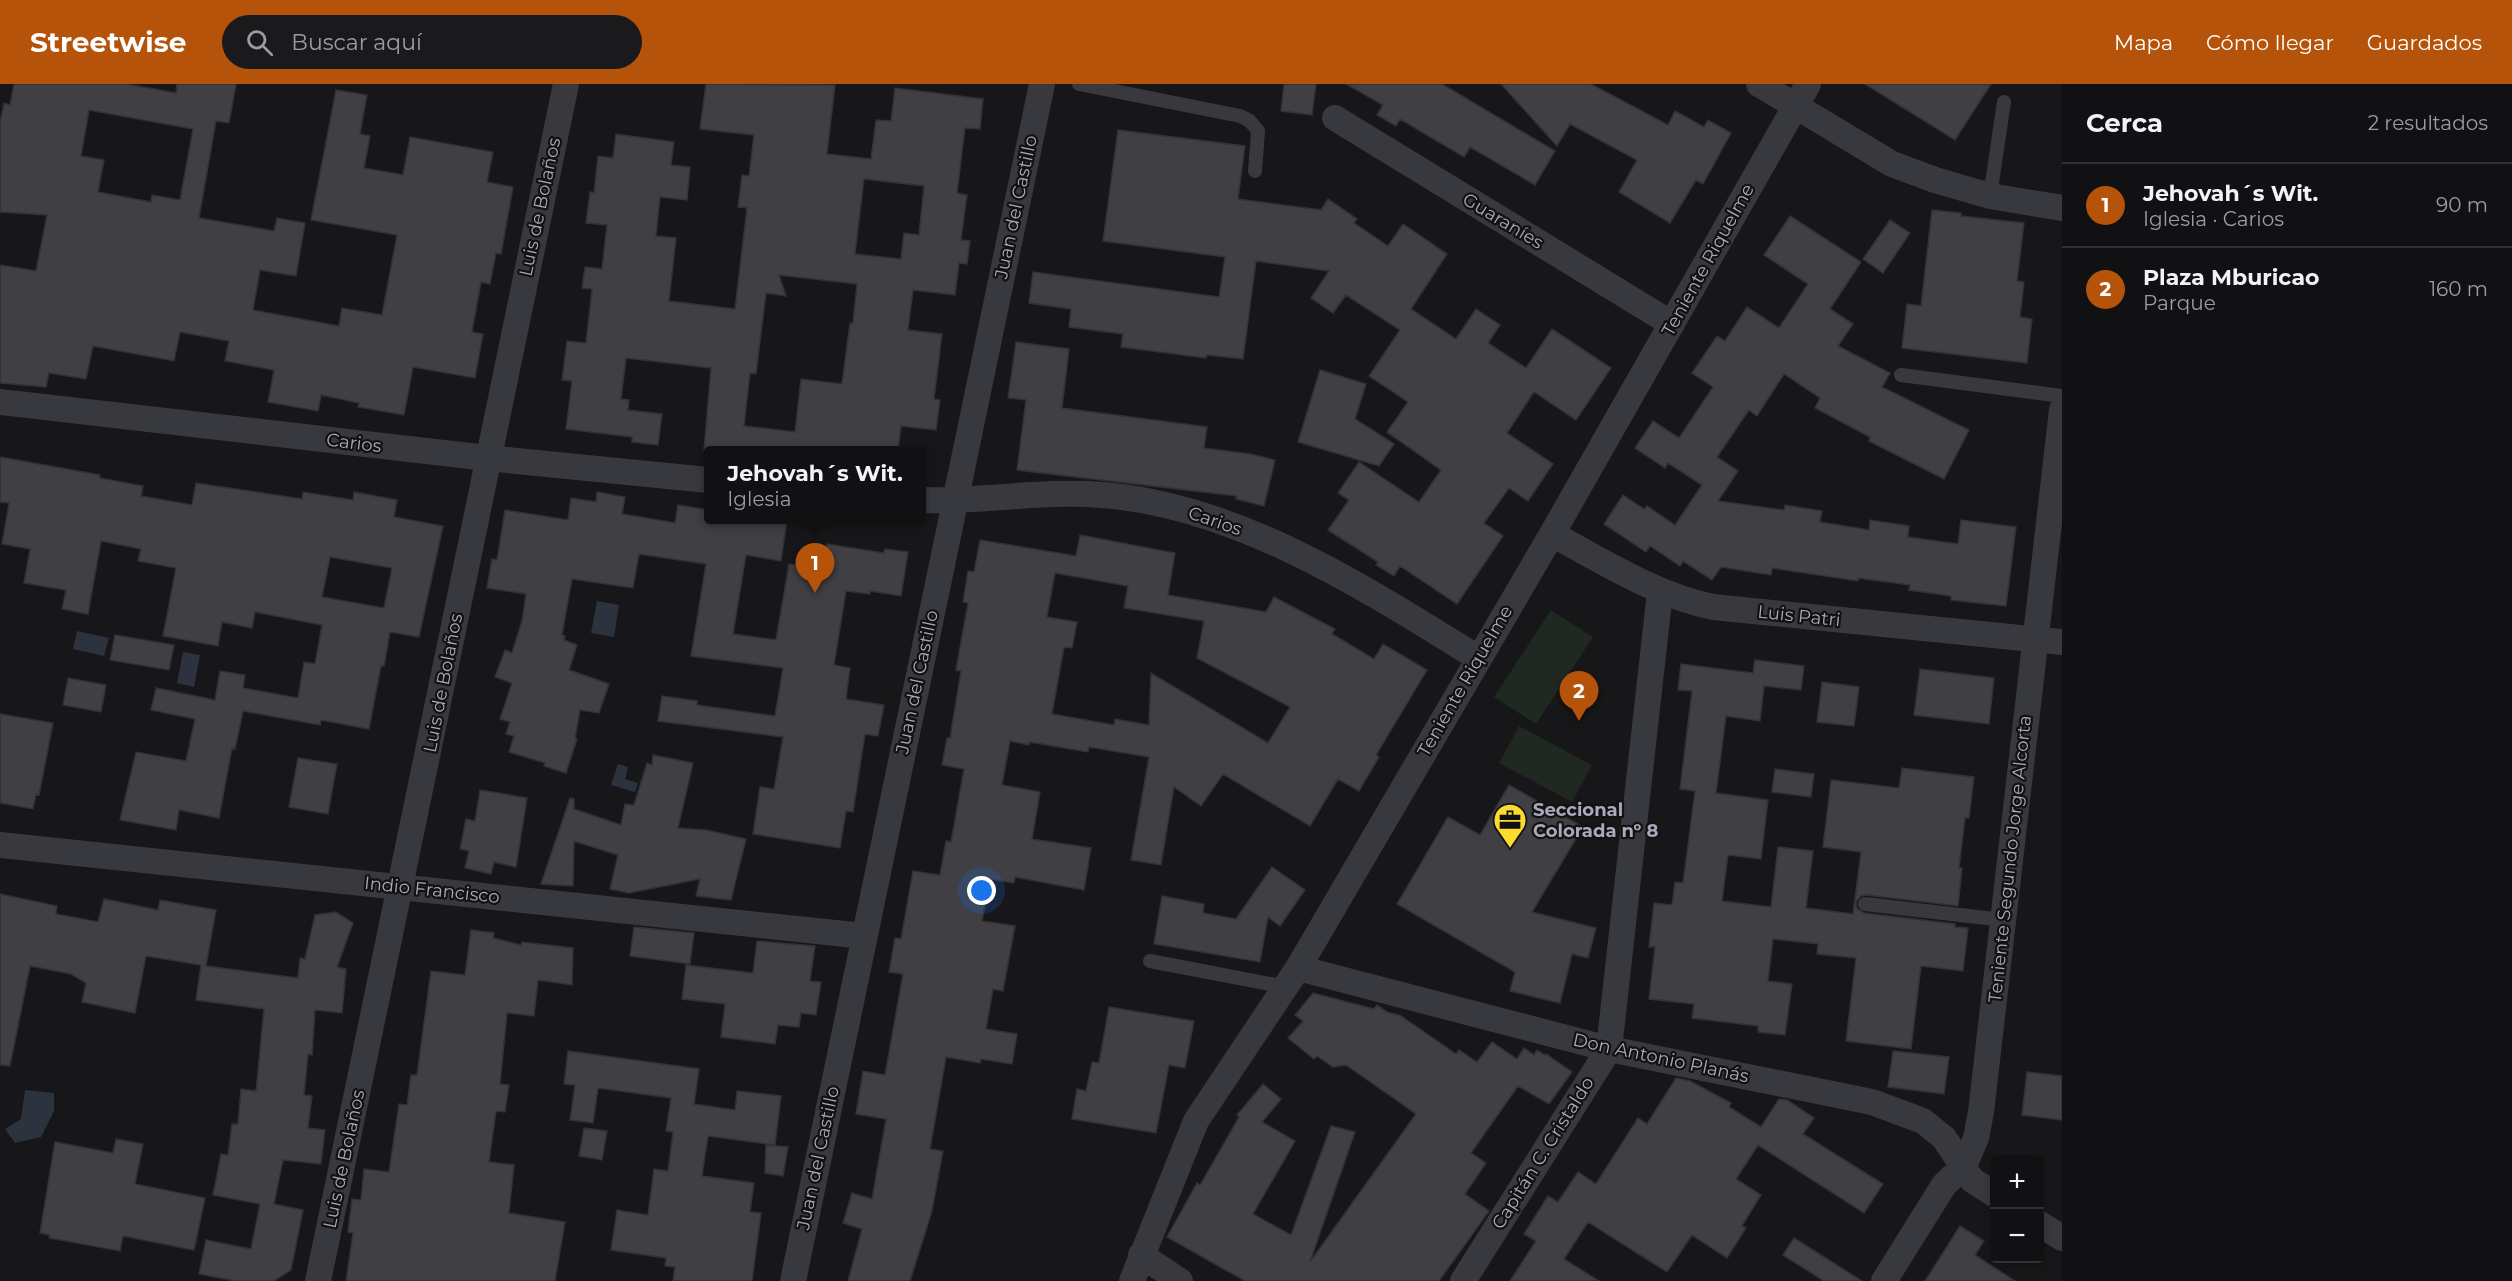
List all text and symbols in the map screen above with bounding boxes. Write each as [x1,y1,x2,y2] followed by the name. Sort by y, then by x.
[222,15,642,69] search box
[30,25,186,59] text: Streetwise
[243,26,276,59] icon: search
[291,29,422,56] text: Buscar aquí
[2114,30,2173,55] text: Mapa
[2206,30,2334,55] text: Cómo llegar
[2367,30,2482,55] text: Guardados
[2086,107,2163,139] text: Cerca
[2368,111,2488,135] text: 2 resultados
[990,133,1042,282] street label: Juan del Castillo
[515,135,565,278] street label: Luis de Bolaños
[1657,180,1759,340] street label: Teniente Riquelme
[2143,180,2318,207] text: Jehovah´s Wit.
[1459,188,1548,254] street label: Guaraníes
[2102,193,2109,217] text: 1
[2436,193,2488,217] text: 90 m
[2143,207,2284,231] text: Iglesia · Carios
[2143,264,2319,291] text: Plaza Mburicao
[2100,277,2111,301] text: 2
[2429,277,2488,301] text: 160 m
[2143,291,2216,315] text: Parque
[325,429,383,457] street label: Carios
[704,446,926,524] popup
[727,460,903,487] text: Jehovah´s Wit.
[727,487,791,511] text: Iglesia
[1185,502,1245,540] street label: Carios
[796,544,834,593] pin: 1
[1413,601,1517,760] street label: Teniente Riquelme
[1756,601,1842,631] street label: Luis Patri
[891,608,943,757] street label: Juan del Castillo
[419,611,467,754] street label: Luis de Bolaños
[1560,672,1598,721] pin: 2
[1984,714,2036,1004] street label: Teniente Segundo Jorge Alcorta
[1533,799,1658,842] place label: Seccional Colorada nº 8
[1492,802,1528,849] office icon: Seccional Colorada nº 8
[363,872,501,908] street label: Indio Francisco
[967,876,996,905] your location
[1571,1029,1751,1087] street label: Don Antonio Planás
[1487,1073,1599,1233] street label: Capitán C. Cristaldo
[792,1084,844,1233] street label: Juan del Castillo
[319,1087,369,1230] street label: Luis de Bolaños
[1990,1155,2044,1263] map controls
[1990,1155,2044,1209] button: +
[1990,1209,2044,1263] button: −

